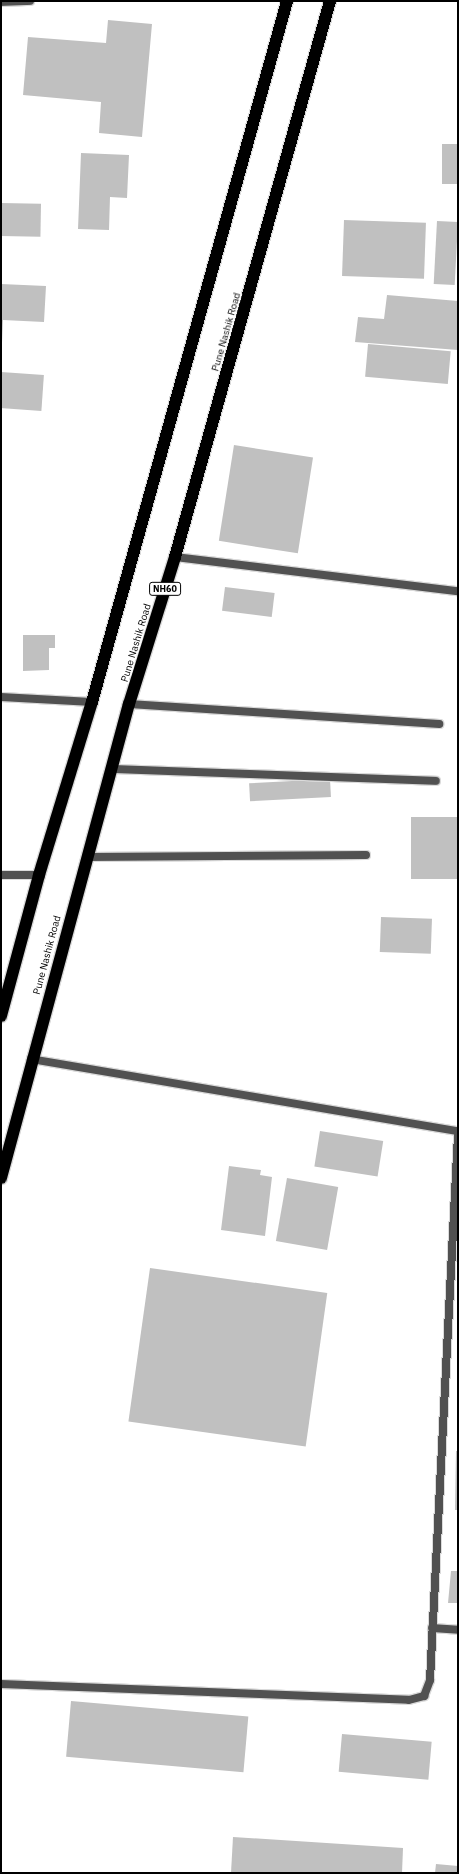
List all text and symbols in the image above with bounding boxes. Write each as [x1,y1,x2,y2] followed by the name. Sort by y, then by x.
[209,291,243,373] street label: Pune Nashik Road
[149,582,181,596] road number: NH60
[118,602,154,684] street label: Pune Nashik Road
[31,914,63,996] street label: Pune Nashik Road

